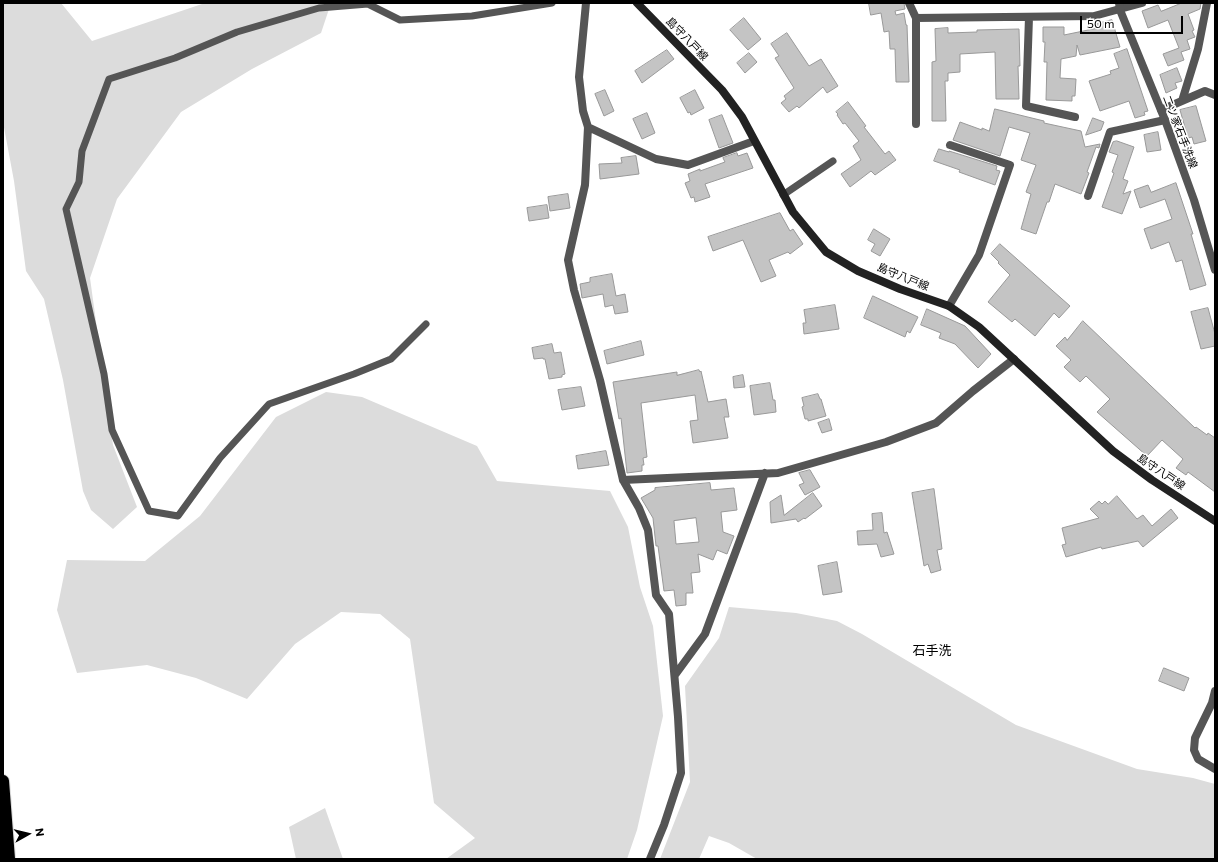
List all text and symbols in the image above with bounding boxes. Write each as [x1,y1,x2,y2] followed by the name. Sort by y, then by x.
[1082,8,1185,34] scale bar
[663,15,711,63] street label: 島守八戸線
[1087,16,1115,30] text: 50 m
[1160,94,1200,170] street label: 二ツ家石手洗線
[875,261,931,293] street label: 島守八戸線
[1135,451,1187,493] street label: 島守八戸線
[913,643,951,659] district label: 石手洗
[8,814,48,854] north arrow
[33,827,47,837] text: N

